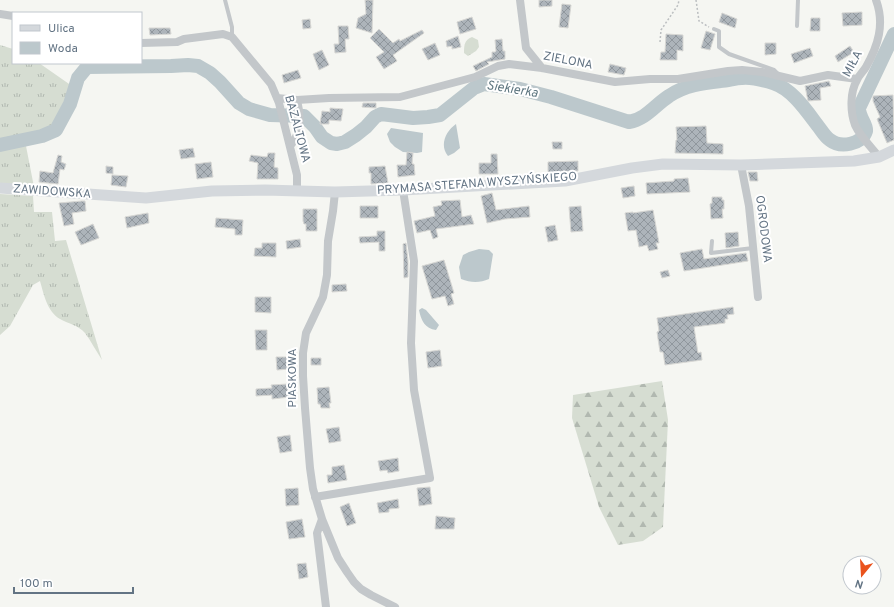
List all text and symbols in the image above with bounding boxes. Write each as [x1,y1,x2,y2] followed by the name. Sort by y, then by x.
[12,12,142,64] legend
[48,21,75,37] text: Ulica
[48,41,78,57] text: Woda
[542,48,594,74] street label: ZIELONA
[839,48,867,80] street label: MIŁA
[485,78,539,102] water label: Siekierka
[280,93,314,165] street label: BAZALTOWA
[376,169,578,199] street label: PRYMASA STEFANA WYSZYŃSKIEGO
[12,181,92,203] street label: ZAWIDOWSKA
[751,194,775,264] street label: OGRODOWA
[285,348,301,408] street label: PIASKOWA
[842,555,882,595] north arrow
[14,569,133,595] scale bar
[20,576,53,592] text: 100 m
[853,576,865,591] text: N

